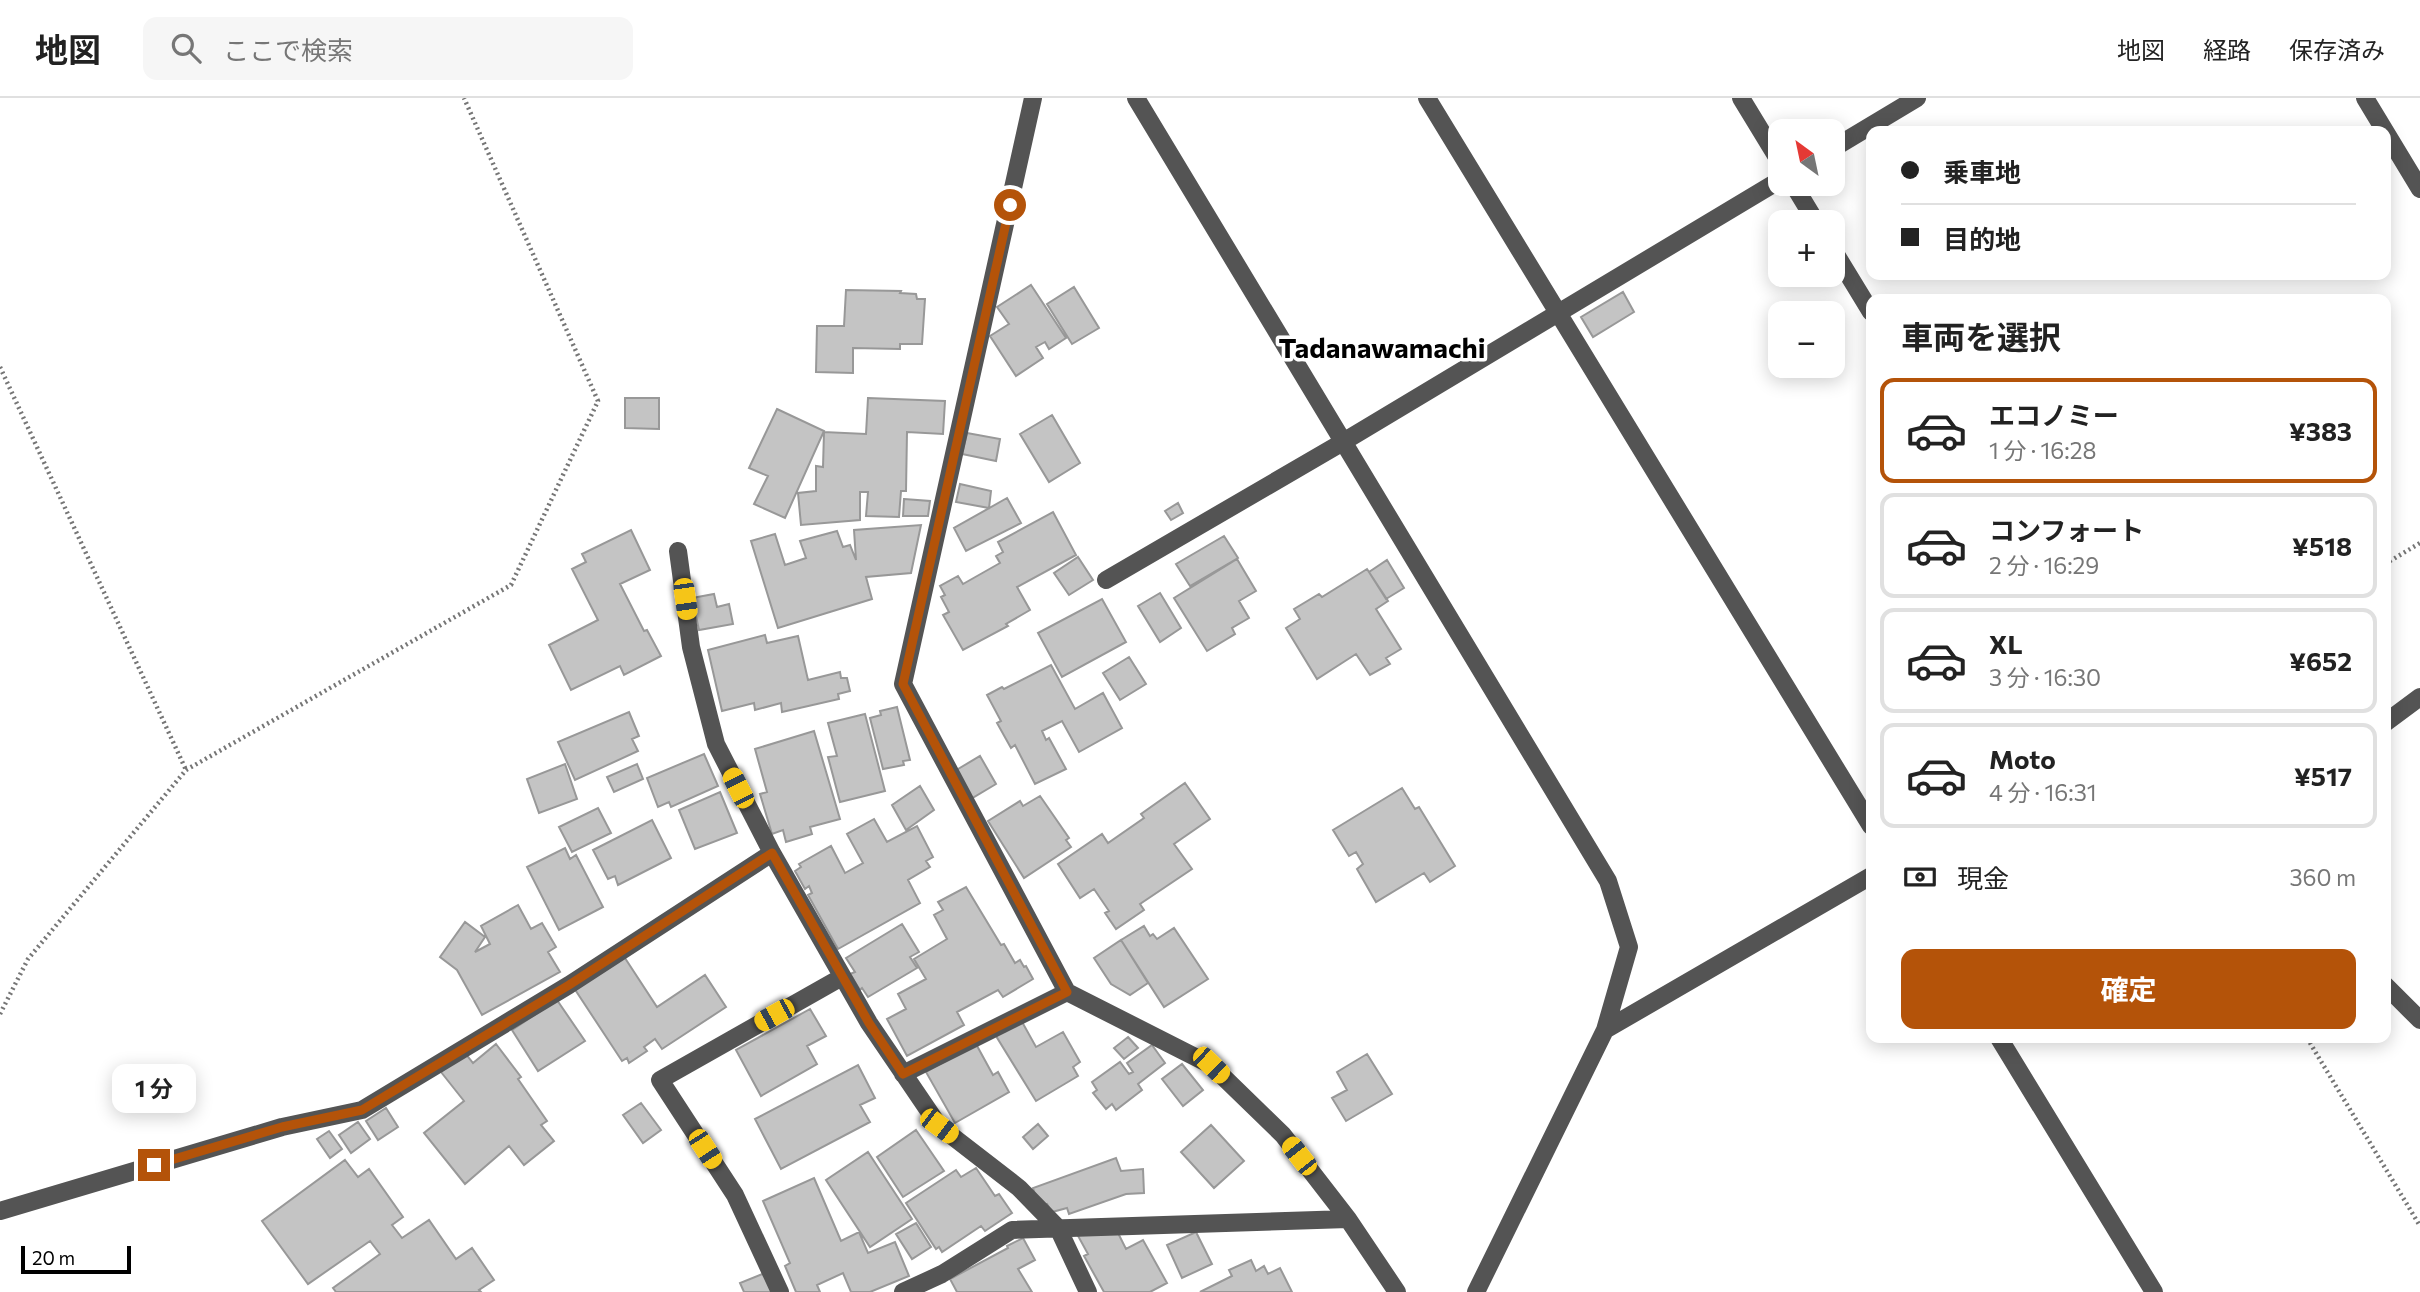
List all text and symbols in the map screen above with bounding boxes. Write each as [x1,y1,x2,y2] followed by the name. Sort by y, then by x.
[143,17,633,80] search box
[35,28,101,69] text: 地図
[167,29,205,67] icon: search
[223,34,353,65] text: ここで検索
[2117,35,2165,64] text: 地図
[2203,35,2251,64] text: 経路
[2289,35,2385,64] text: 保存済み
[1768,119,1844,196] north arrow
[1768,119,1845,378] map controls
[1943,156,2021,187] text: 乗車地
[994,189,1026,221] route start
[1768,210,1845,287] button: +
[1943,223,2021,254] text: 目的地
[1768,301,1845,378] button: −
[1901,316,2061,356] text: 車両を選択
[1278,330,1486,364] district label: Tadanawamachi
[1905,399,1968,462] icon: car
[1989,399,2119,430] text: エコノミー
[2289,415,2352,446] text: ¥383
[1989,436,2096,464] text: 1 分 · 16:28
[1905,514,1968,577] icon: car
[1989,514,2144,545] text: コンフォート
[2292,530,2352,561] text: ¥518
[1989,551,2099,579] text: 2 分 · 16:29
[672,577,699,621] car
[1989,628,2023,659] text: XL
[1905,629,1968,692] icon: car
[2289,645,2352,676] text: ¥652
[1989,663,2101,691] text: 3 分 · 16:30
[1989,743,2056,774] text: Moto
[1905,744,1968,807] icon: car
[2294,760,2352,791] text: ¥517
[720,765,757,811] car
[1989,778,2097,806] text: 4 分 · 16:31
[1901,858,1939,896] icon: cash
[1957,862,2009,893] text: 現金
[2289,863,2356,891] text: 360 m
[1901,949,2356,1029] button: 確定
[751,996,798,1034] car
[1189,1043,1234,1087] car
[112,1063,196,1112] callout: 1 分
[135,1074,173,1102] text: 1 分
[916,1105,963,1147] car
[685,1126,726,1172] car
[1278,1133,1321,1179] car
[138,1149,170,1181] route end
[21,1243,131,1275] scale bar
[32,1246,75,1269] text: 20 m

